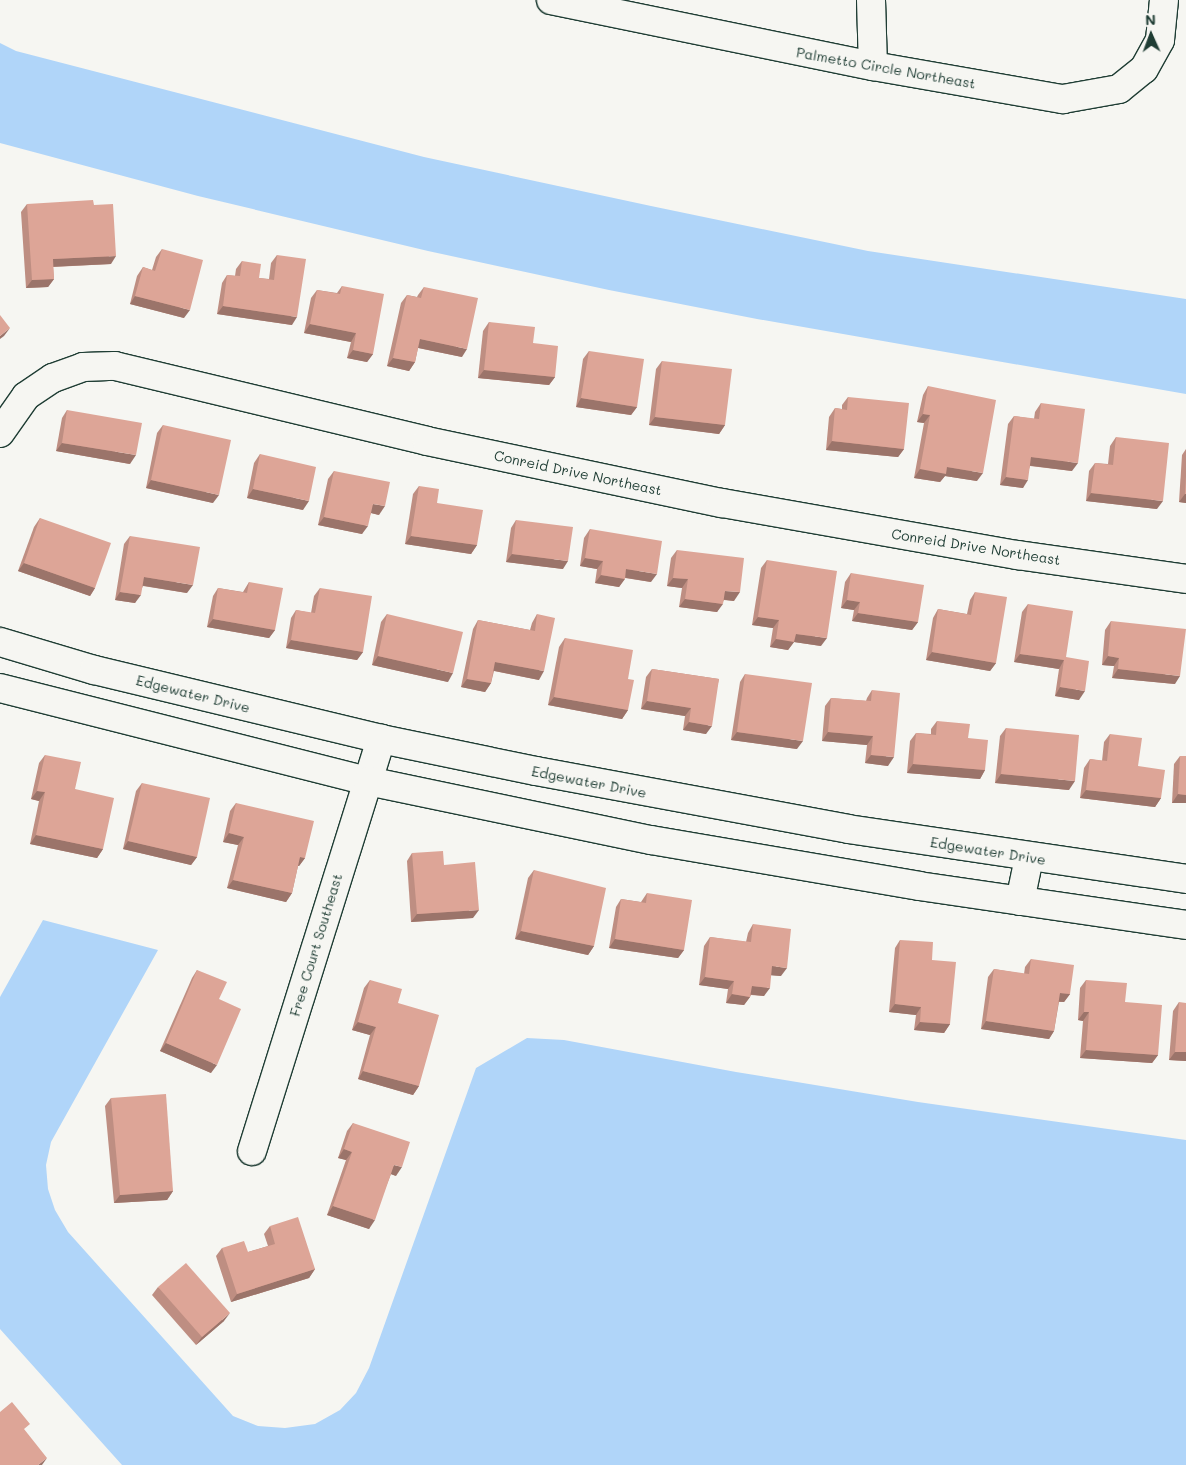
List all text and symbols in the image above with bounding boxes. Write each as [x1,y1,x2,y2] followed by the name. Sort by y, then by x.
[1126,10,1176,60] north arrow
[1145,10,1156,29] text: N
[795,44,977,92] street label: Palmetto Circle Northeast
[493,447,663,499] street label: Conreid Drive Northeast
[890,525,1062,569] street label: Conreid Drive Northeast
[134,672,252,716] street label: Edgewater Drive
[530,763,648,801] street label: Edgewater Drive
[929,834,1047,868] street label: Edgewater Drive
[286,872,346,1018] street label: Free Court Southeast

